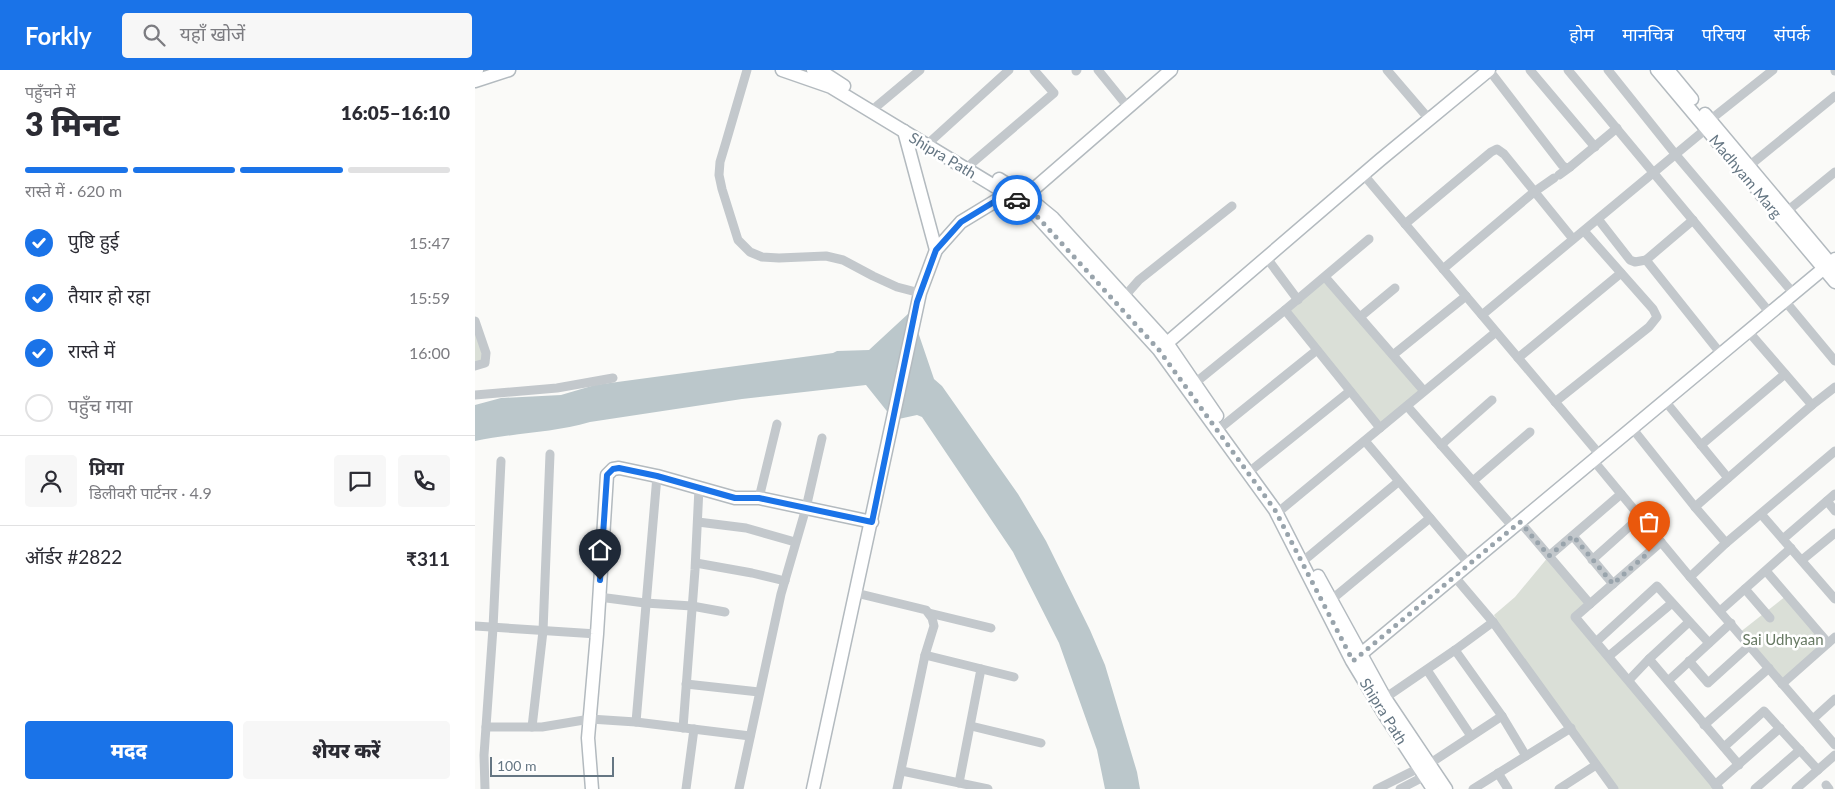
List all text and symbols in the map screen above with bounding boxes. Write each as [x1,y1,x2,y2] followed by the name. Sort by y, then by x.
[122,13,472,58] search box
[25,21,92,50] text: Forkly
[140,21,168,49] icon: search
[180,22,245,45] text: यहाँ खोजें
[1569,23,1594,45] text: होम
[1622,23,1674,45] text: मानचित्र
[1702,23,1746,45] text: परिचय
[1774,23,1810,45] text: संपर्क
[25,82,75,101] text: पहुँचने में
[341,101,450,124] text: 16:05–16:10
[25,104,120,143] text: 3 मिनट
[906,128,980,182] street label: Shipra Path
[1706,131,1786,221] street label: Madhyam Marg
[992,175,1042,225] courier
[25,181,122,200] text: रास्ते में · 620 m
[1003,186,1031,214] icon: car
[25,229,53,257] icon: check
[68,229,119,252] text: पुष्टि हुई
[409,233,450,252] text: 15:47
[25,284,53,312] icon: check
[68,284,150,307] text: तैयार हो रहा
[409,288,450,307] text: 15:59
[25,339,53,367] icon: check
[68,339,115,362] text: रास्ते में
[409,343,450,362] text: 16:00
[68,394,132,417] text: पहुँच गया
[25,455,77,507] button: person
[334,455,386,507] button: chat
[398,455,450,507] button: phone
[89,456,124,479] text: प्रिया
[89,483,212,502] text: डिलीवरी पार्टनर · 4.9
[1628,501,1670,552] pin
[1635,508,1663,536] icon: bag
[579,529,621,580] pin
[586,536,614,564] icon: home
[25,545,122,568] text: ऑर्डर #2822
[406,547,450,570] text: ₹311
[1742,630,1824,648] park label: Sai Udhyaan
[1357,674,1411,748] street label: Shipra Path
[25,721,233,779] button: मदद
[243,721,450,779] button: शेयर करें
[490,754,614,777] scale bar
[497,757,536,774] text: 100 m

